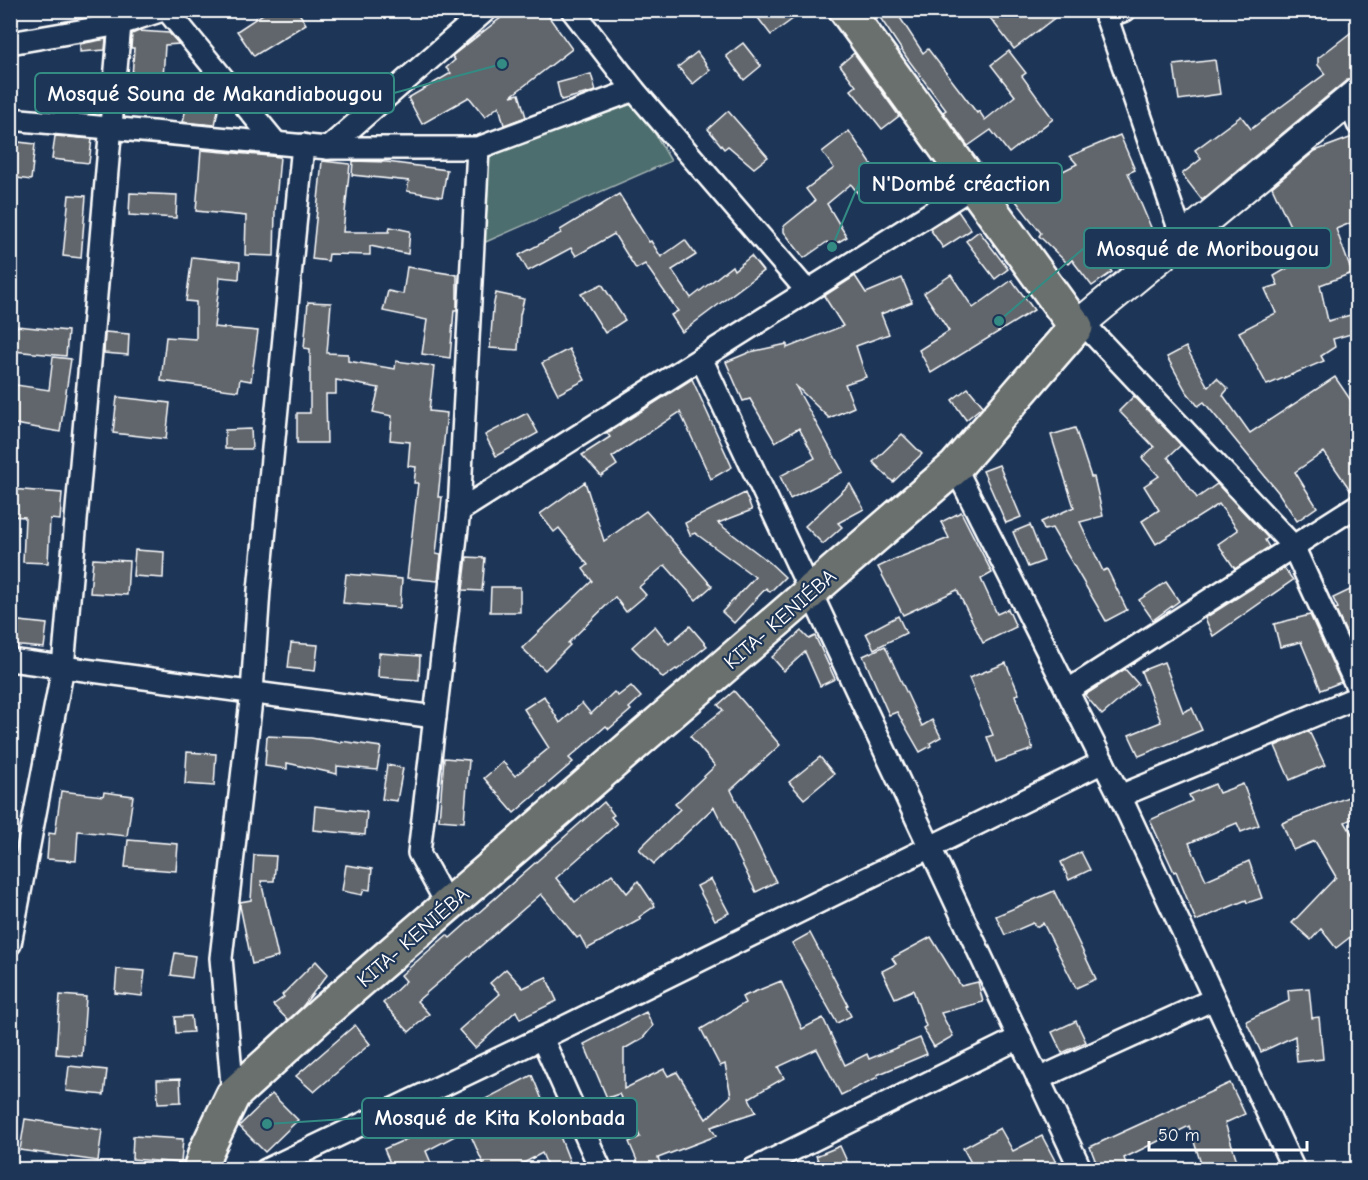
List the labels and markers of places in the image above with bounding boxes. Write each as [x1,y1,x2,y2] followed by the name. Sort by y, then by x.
[35,73,394,113] callout: Mosqué Souna de Makandiabougou
[859,163,1062,203] callout: N'Dombé créaction
[1084,228,1331,268] callout: Mosqué de Moribougou
[362,1098,637,1138] callout: Mosqué de Kita Kolonbada

